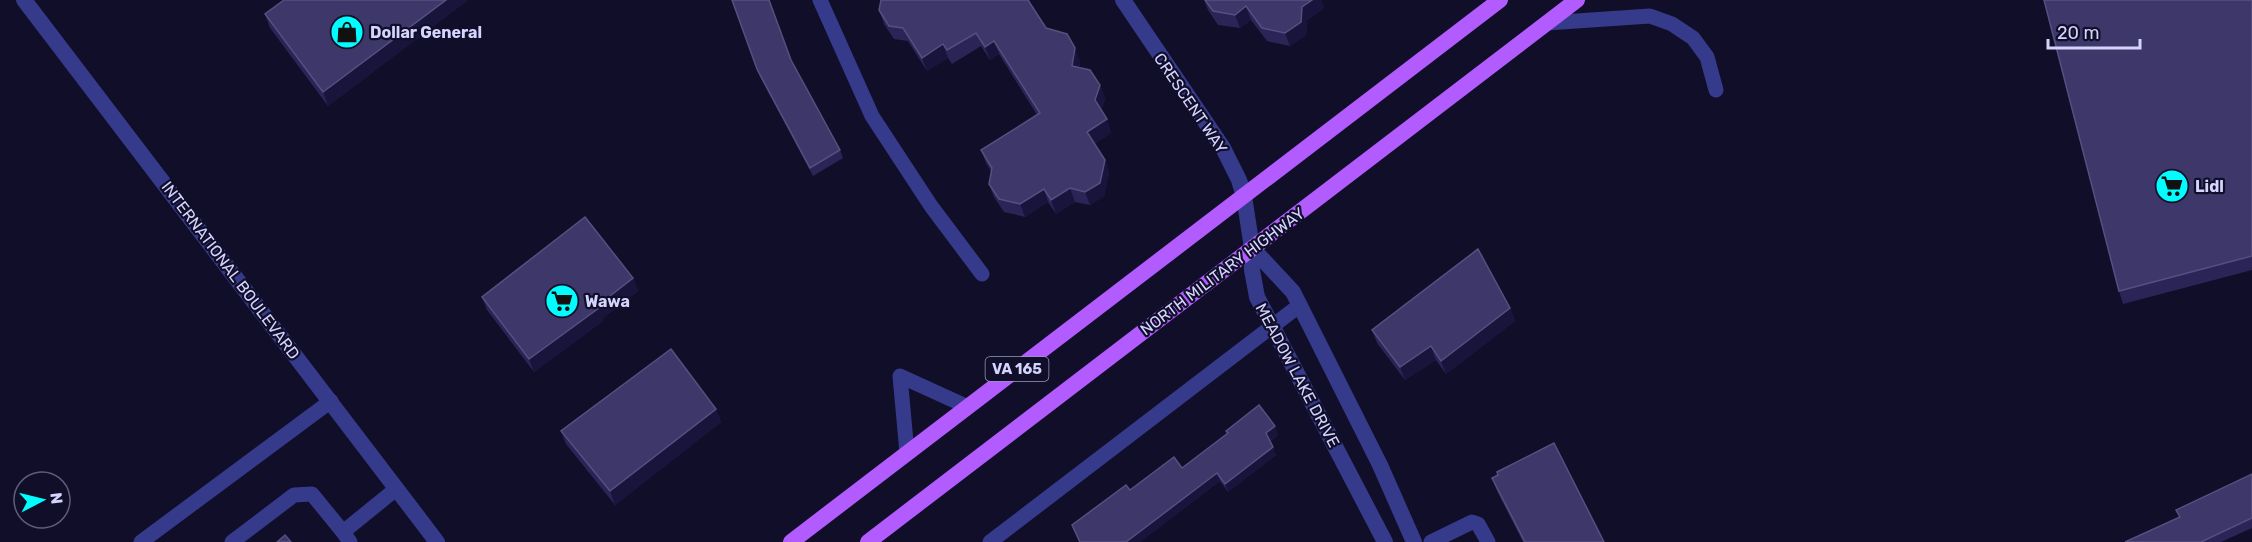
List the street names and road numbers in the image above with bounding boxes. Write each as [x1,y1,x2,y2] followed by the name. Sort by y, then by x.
[1150,49,1231,157] street label: CRESCENT WAY
[158,178,304,363] street label: INTERNATIONAL BOULEVARD
[1137,203,1308,339] street label: NORTH MILITARY HIGHWAY
[1252,300,1344,450] street label: MEADOW LAKE DRIVE
[986,357,1048,381] road number: VA 165

